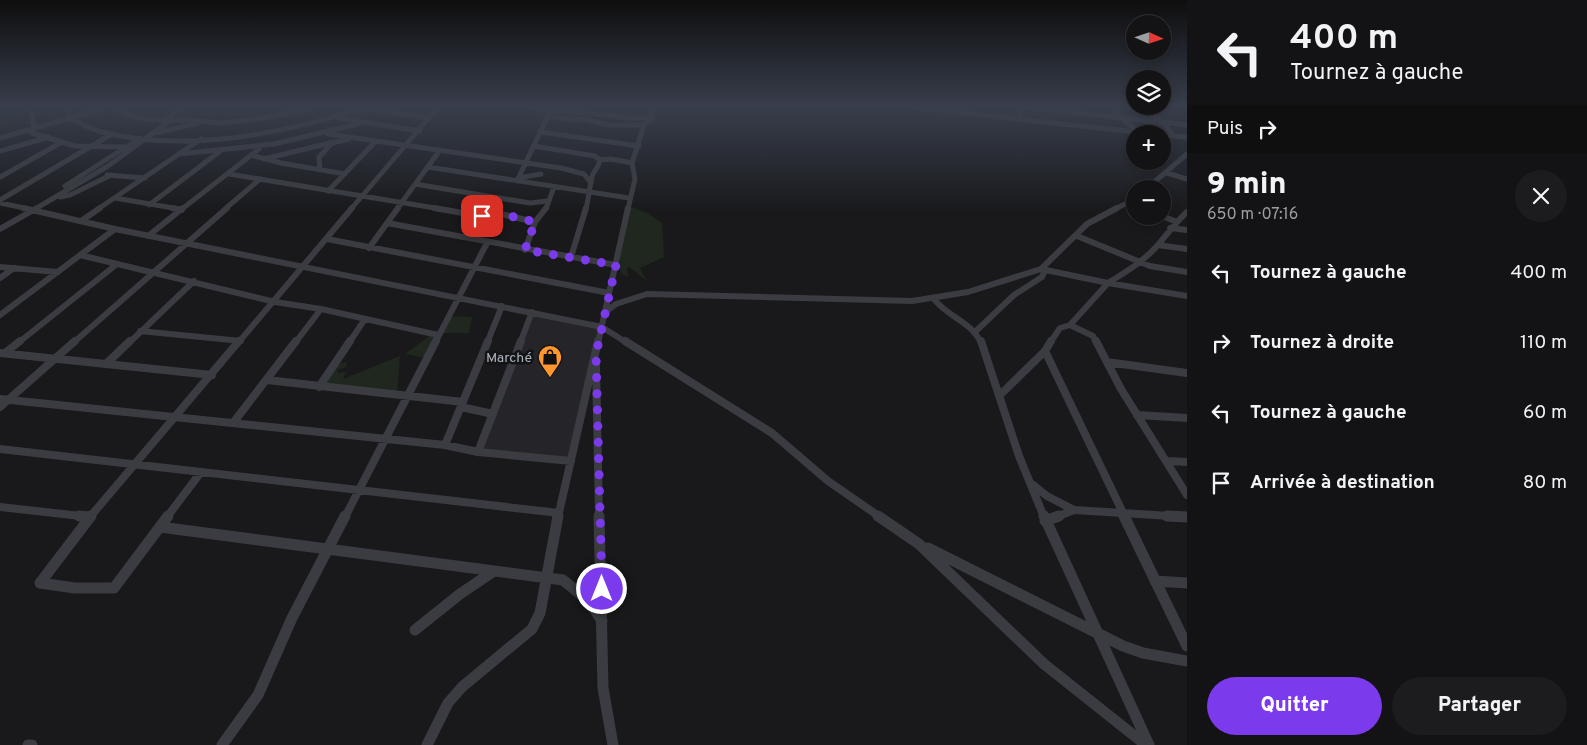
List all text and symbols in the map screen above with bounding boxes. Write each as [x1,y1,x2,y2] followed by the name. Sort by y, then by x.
[1126,15,1171,60] north arrow
[1126,15,1171,225] map controls
[1290,17,1398,61] text: 400 m
[1207,20,1272,85] icon: left
[1290,60,1463,87] text: Tournez à gauche
[1126,70,1171,115] button: layers
[1253,115,1281,143] icon: right
[1207,117,1243,141] text: Puis
[1126,125,1171,170] button: +
[1207,167,1287,204] text: 9 min
[1515,170,1567,222] button: close
[1126,180,1171,225] button: −
[461,195,503,237] pin
[468,202,496,230] icon: arrive
[1207,205,1298,225] text: 650 m · 07:16
[1207,259,1235,287] icon: left
[1250,261,1407,285] text: Tournez à gauche
[1510,261,1567,285] text: 400 m
[1207,329,1235,357] icon: right
[1250,331,1394,355] text: Tournez à droite
[1520,331,1567,355] text: 110 m
[537,344,563,378] shop icon: Marché
[486,350,532,367] place label: Marché
[1207,399,1235,427] icon: left
[1250,401,1407,425] text: Tournez à gauche
[1523,401,1567,425] text: 60 m
[1207,469,1235,497] icon: arrive
[1250,471,1435,495] text: Arrivée à destination
[1523,471,1567,495] text: 80 m
[575,562,627,614] position arrow
[1207,677,1382,735] button: Quitter
[1392,677,1567,735] button: Partager

